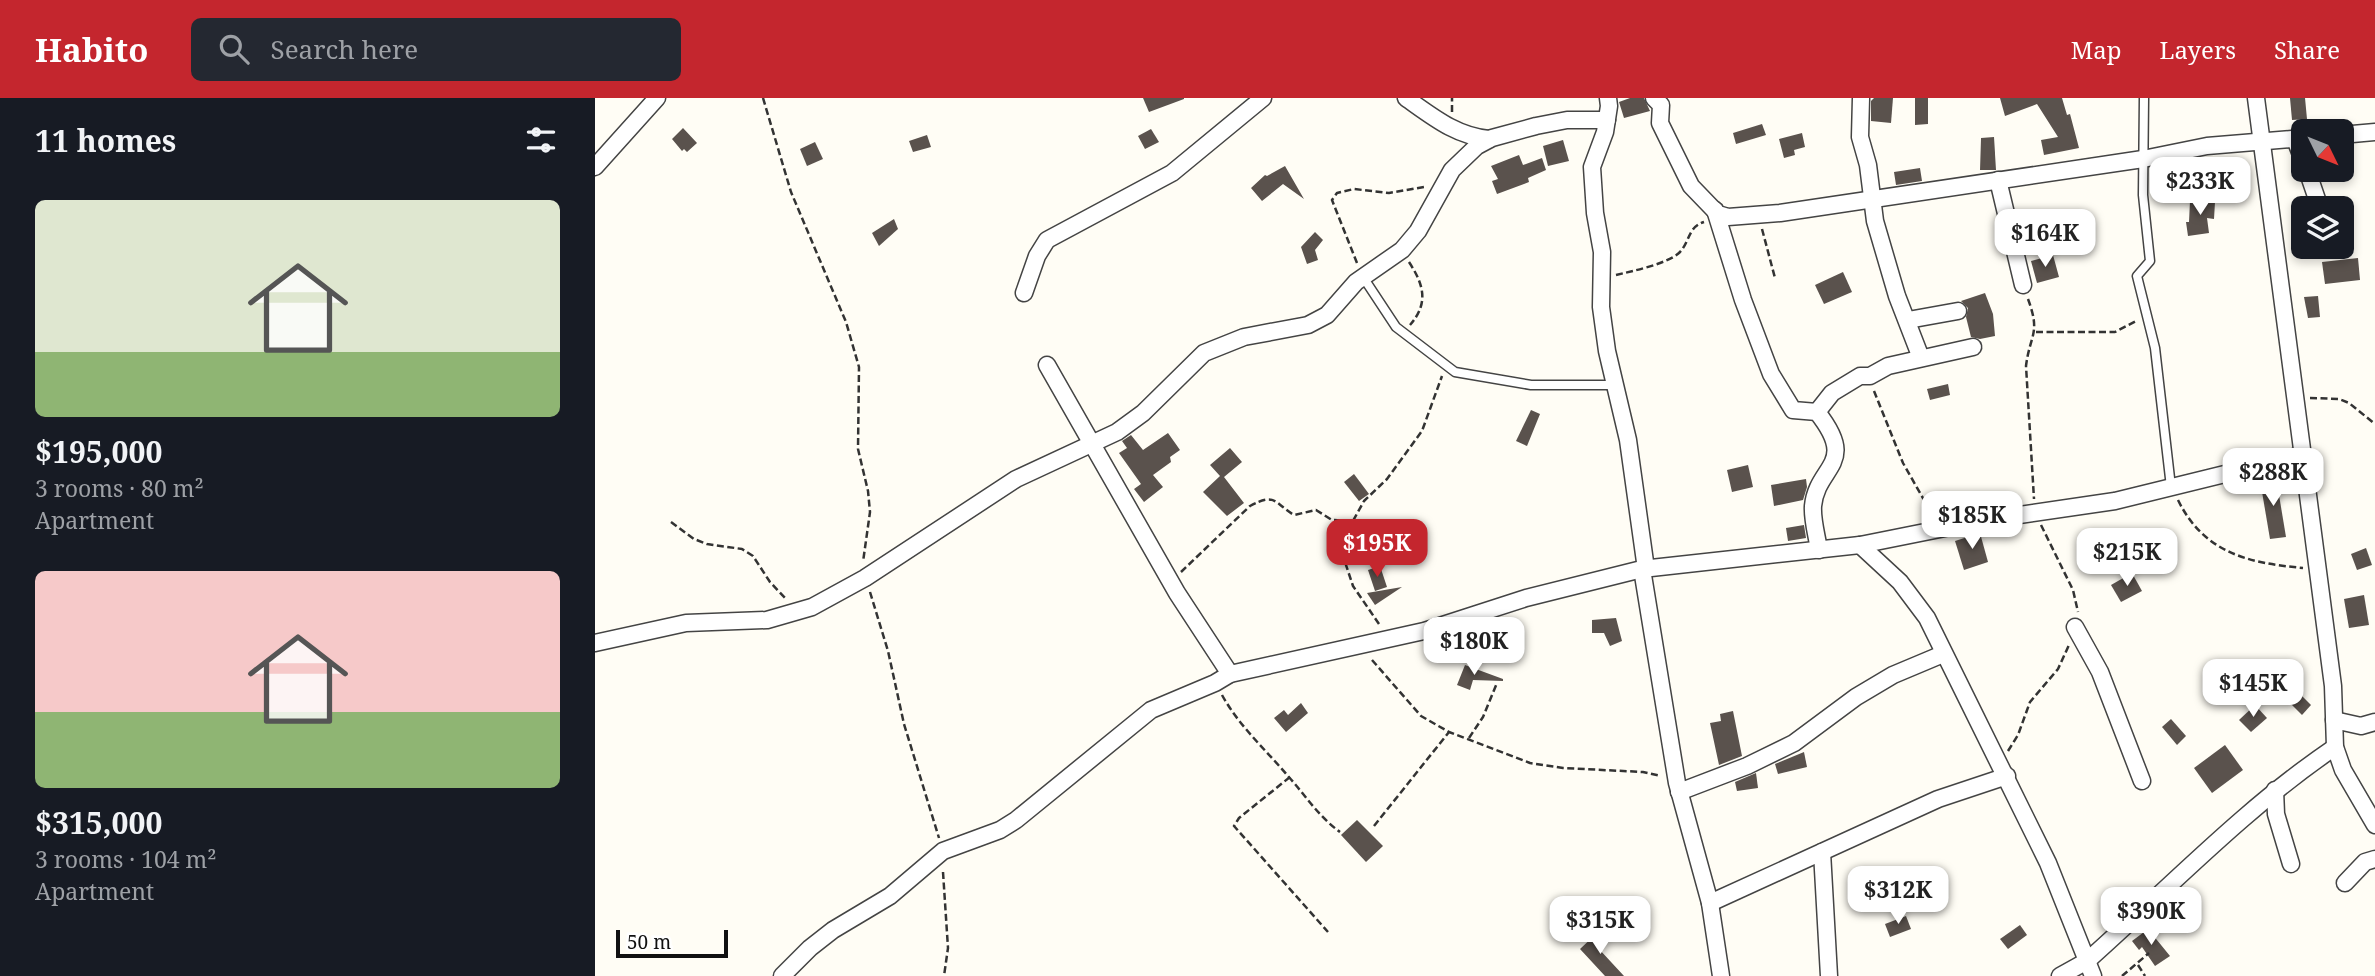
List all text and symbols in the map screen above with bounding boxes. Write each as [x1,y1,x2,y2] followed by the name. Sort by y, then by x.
[191,18,681,81] search box
[35,27,149,72] text: Habito
[215,30,253,68] icon: search
[271,31,418,67] text: Search here
[2071,33,2122,66] text: Map
[2160,33,2236,66] text: Layers
[2274,33,2340,66] text: Share
[2291,119,2354,182] north arrow
[2291,119,2354,259] map controls
[35,120,176,161] text: 11 homes
[522,121,560,159] icon: filters
[2151,158,2249,217] pin: $233K
[2166,164,2234,196] text: $233K
[2291,196,2354,259] button: layers
[1996,209,2094,269] pin: $164K
[2011,216,2079,248] text: $164K
[235,245,361,371] icon: home
[35,431,162,472] text: $195,000
[2224,448,2322,508] pin: $288K
[2239,455,2307,487] text: $288K
[35,472,204,504] text: 3 rooms · 80 m²
[1923,491,2021,551] pin: $185K
[1938,498,2006,530] text: $185K
[35,504,154,536] text: Apartment
[1328,519,1426,579] pin: $195K
[1343,526,1411,558] text: $195K
[2078,528,2176,588] pin: $215K
[2093,535,2161,567] text: $215K
[235,616,361,742] icon: home
[1425,618,1523,677] pin: $180K
[1440,624,1508,656] text: $180K
[2204,660,2302,719] pin: $145K
[2219,666,2287,698] text: $145K
[35,802,162,843] text: $315,000
[35,843,217,875] text: 3 rooms · 104 m²
[1849,866,1947,926] pin: $312K
[1864,873,1932,905] text: $312K
[35,875,154,907] text: Apartment
[2102,888,2200,947] pin: $390K
[2117,894,2185,926] text: $390K
[1551,896,1649,956] pin: $315K
[1566,903,1634,935] text: $315K
[616,927,728,959] scale bar
[627,929,671,955] text: 50 m

